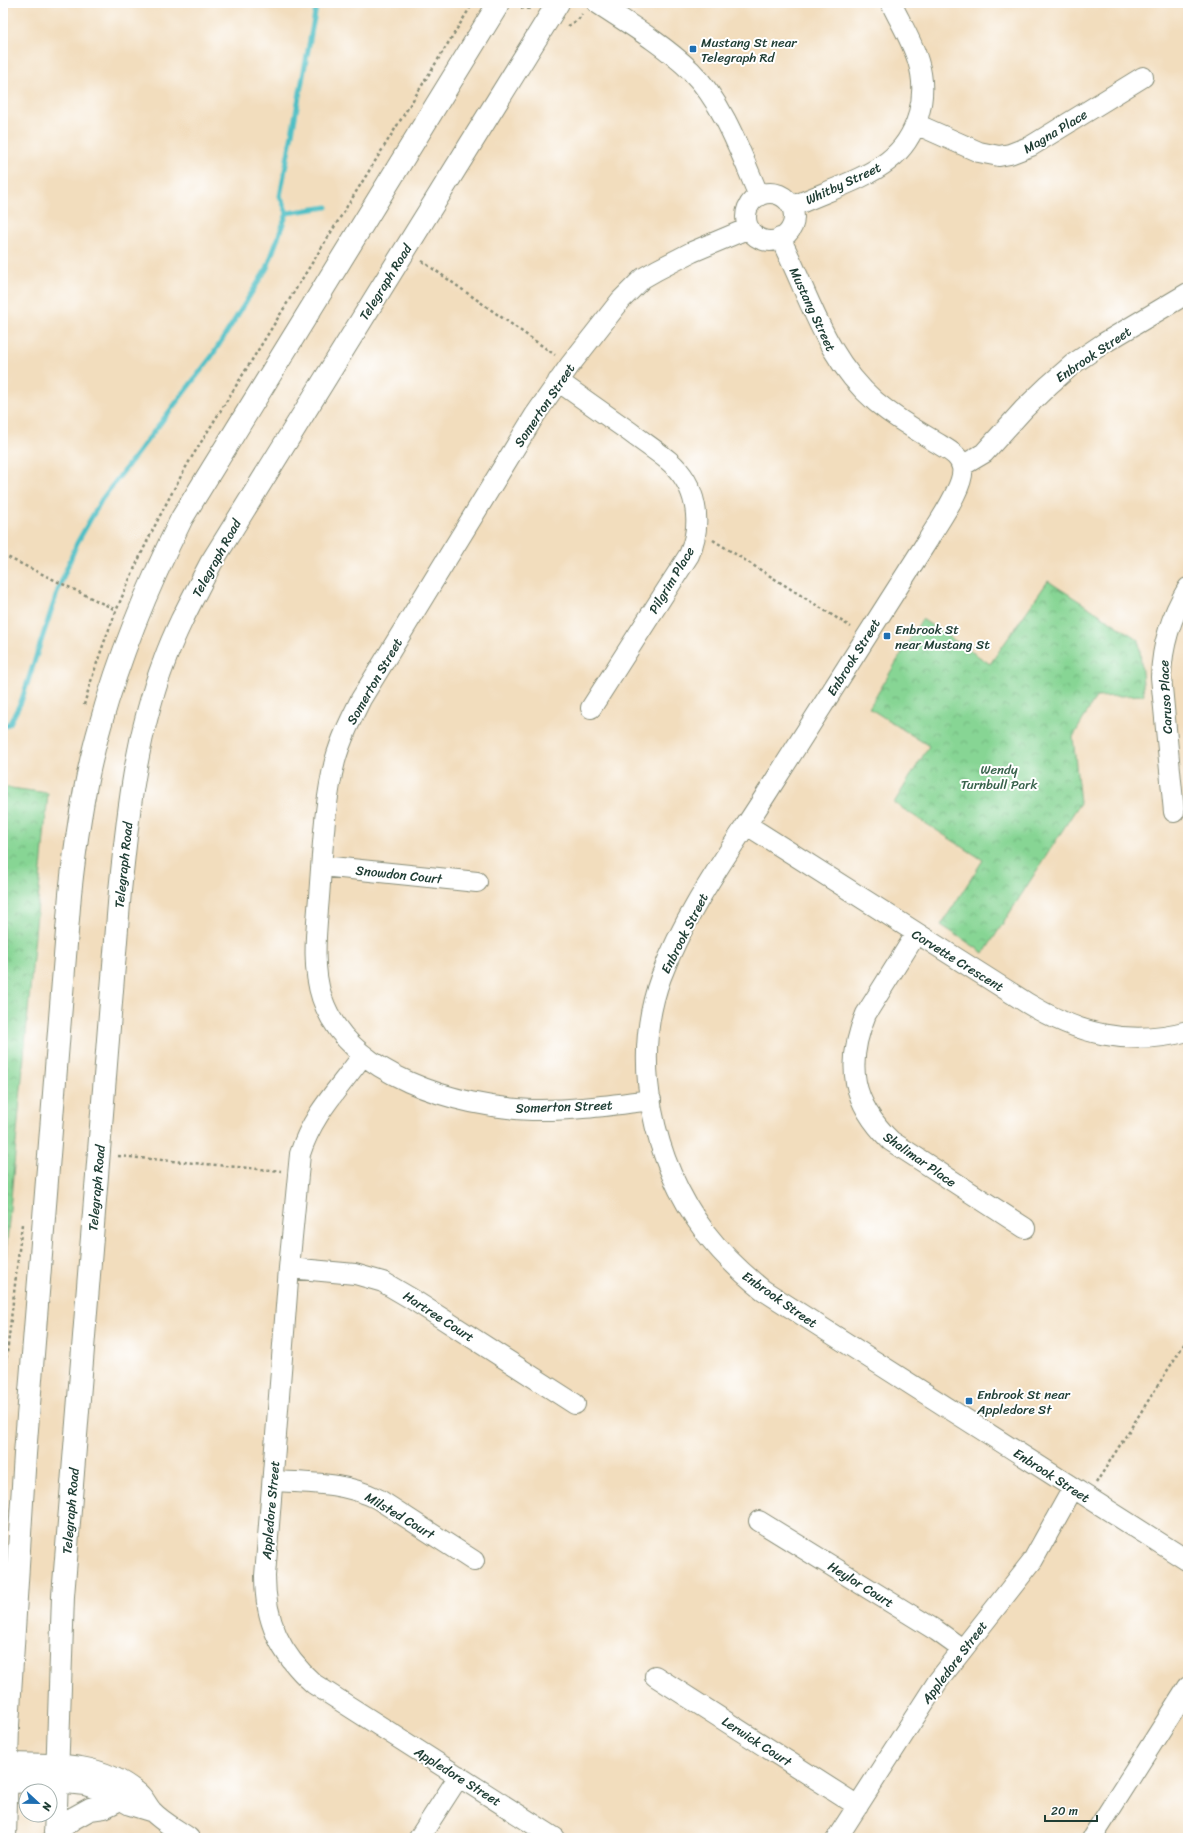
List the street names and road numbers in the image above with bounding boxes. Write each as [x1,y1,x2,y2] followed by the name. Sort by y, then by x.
[1019,103,1092,160] street label: Magna Place
[801,156,885,211] street label: Whitby Street
[353,239,419,325] street label: Telegraph Road
[783,263,842,356] street label: Mustang Street
[1050,320,1136,388] street label: Enbrook Street
[508,358,581,452] street label: Somerton Street
[185,514,248,602] street label: Telegraph Road
[642,542,701,618] street label: Pilgrim Place
[820,614,887,701] street label: Enbrook Street
[340,633,409,729] street label: Somerton Street
[1152,659,1179,735] street label: Caruso Place
[108,820,140,909] street label: Telegraph Road
[355,859,444,891] street label: Snowdon Court
[654,889,715,978] street label: Enbrook Street
[907,923,1009,998] street label: Corvette Crescent
[515,1093,613,1120] street label: Somerton Street
[878,1126,962,1193] street label: Shalimar Place
[81,1143,112,1232] street label: Telegraph Road
[737,1265,823,1334] street label: Enbrook Street
[398,1285,479,1348] street label: Hartree Court
[1009,1442,1095,1509] street label: Enbrook Street
[255,1459,286,1561] street label: Appledore Street
[55,1466,86,1555] street label: Telegraph Road
[360,1485,440,1546] street label: Milsted Court
[823,1555,899,1614] street label: Heylor Court
[915,1616,994,1709] street label: Appledore Street
[717,1710,797,1773] street label: Lerwick Court
[409,1740,506,1813] street label: Appledore Street

